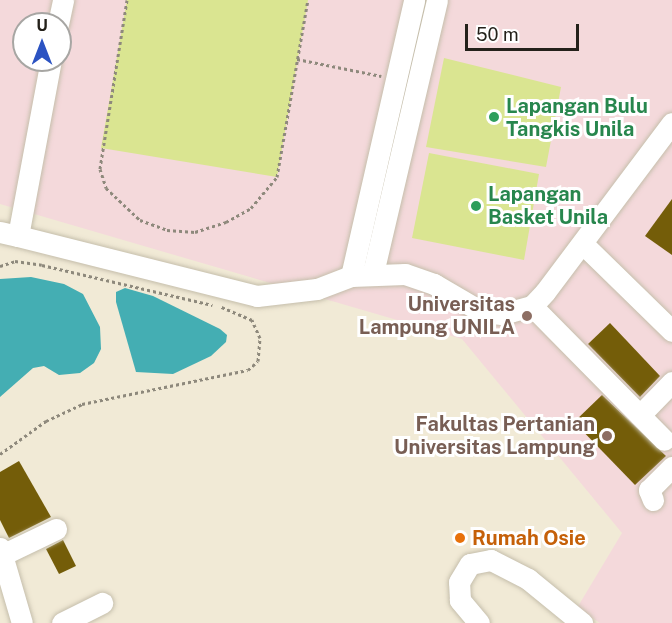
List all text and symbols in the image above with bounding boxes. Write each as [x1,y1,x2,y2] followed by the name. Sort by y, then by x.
[12,12,72,72] north arrow
[468,12,582,50] scale bar
[36,16,48,35] text: U
[476,24,519,45] text: 50 m
[506,94,648,141] place label: Lapangan Bulu Tangkis Unila
[487,110,501,124] marker: Lapangan Bulu Tangkis Unila
[488,183,608,230] place label: Lapangan Basket Unila
[469,199,483,213] marker: Lapangan Basket Unila
[359,292,515,339] place label: Universitas Lampung UNILA
[520,309,534,323] marker: Universitas Lampung UNILA
[394,412,595,459] place label: Fakultas Pertanian Universitas Lampung
[600,429,614,443] marker: Fakultas Pertanian Universitas Lampung
[472,526,586,550] place label: Rumah Osie
[453,531,467,545] marker: Rumah Osie

